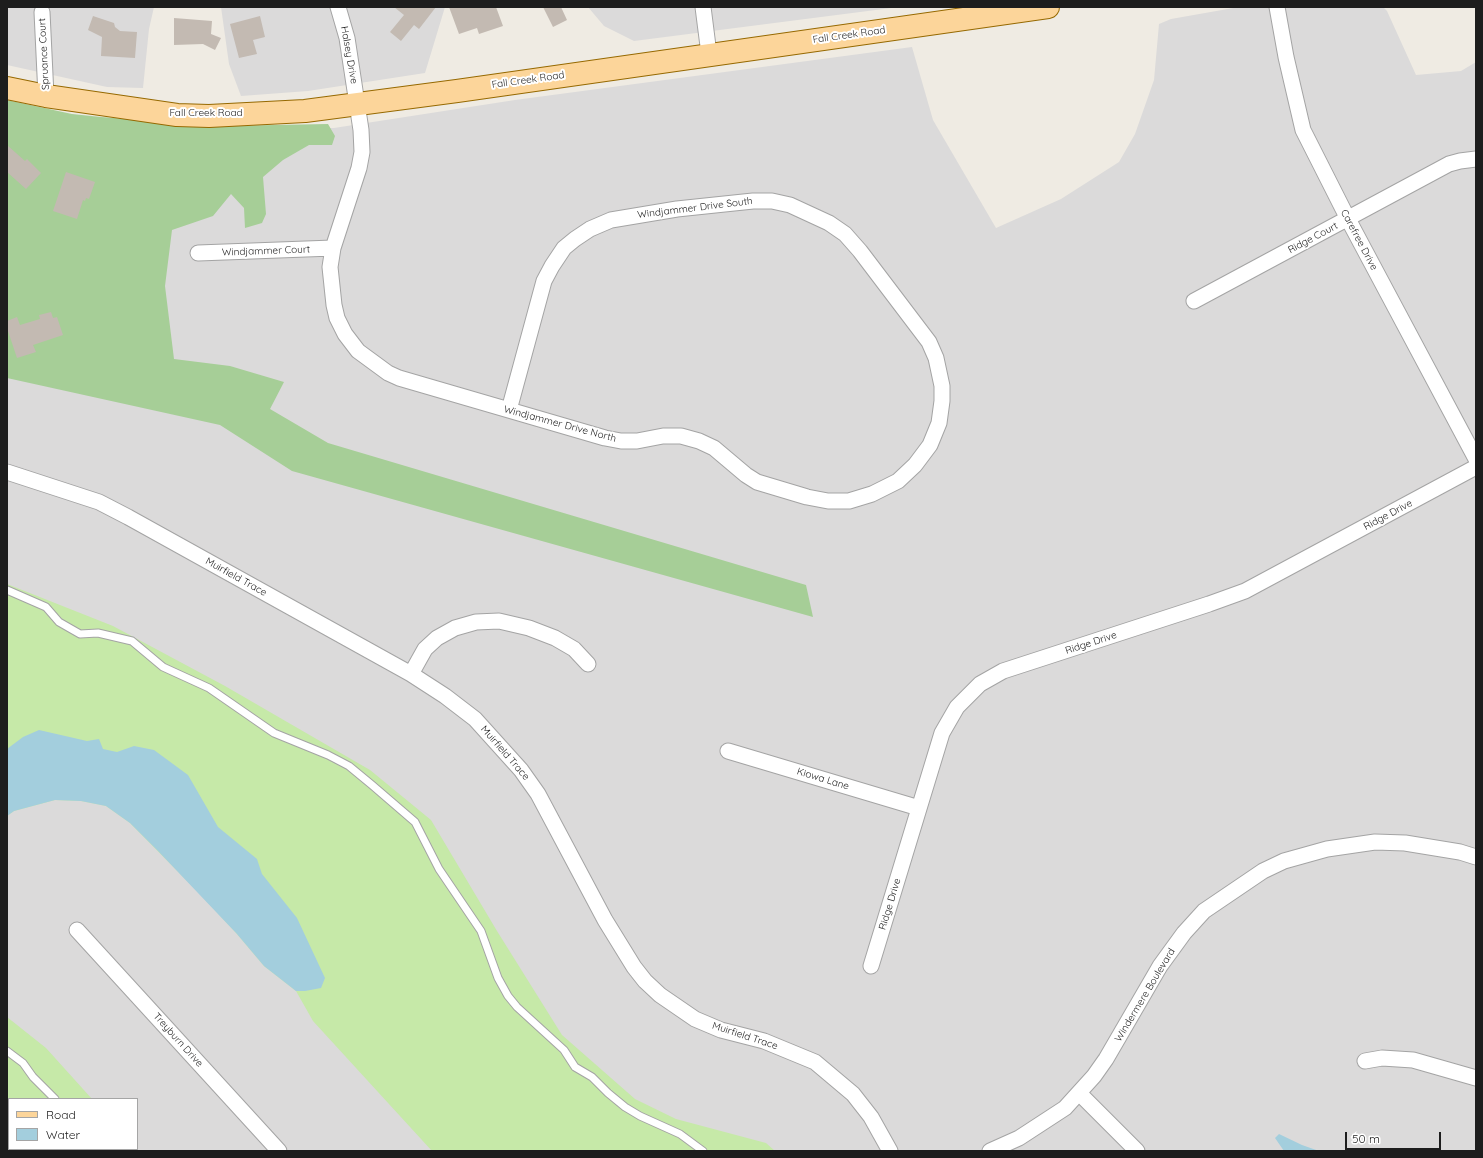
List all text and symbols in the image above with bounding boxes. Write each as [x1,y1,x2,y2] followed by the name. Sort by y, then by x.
[36,18,52,90] street label: Spruance Court
[812,24,886,46] street label: Fall Creek Road
[338,25,360,85] street label: Halsey Drive
[491,69,565,91] street label: Fall Creek Road
[169,107,243,119] street label: Fall Creek Road
[637,195,753,221] street label: Windjammer Drive South
[1338,208,1380,272] street label: Carefree Drive
[1286,220,1340,256] street label: Ridge Court
[222,243,310,259] street label: Windjammer Court
[502,403,618,445] street label: Windjammer Drive North
[1362,497,1414,533] street label: Ridge Drive
[203,555,269,599] street label: Muirfield Trace
[1064,629,1118,657] street label: Ridge Drive
[478,723,532,783] street label: Muirfield Trace
[795,765,851,793] street label: Kiowa Lane
[876,877,904,931] street label: Ridge Drive
[1112,946,1178,1044] street label: Windermere Boulevard
[151,1011,205,1069] street label: Treyburn Drive
[711,1020,779,1052] street label: Muirfield Trace
[8,1098,138,1150] legend
[46,1107,76,1122] text: Road
[1347,1124,1443,1150] scale bar
[46,1127,80,1142] text: Water
[1352,1131,1380,1146] text: 50 m

